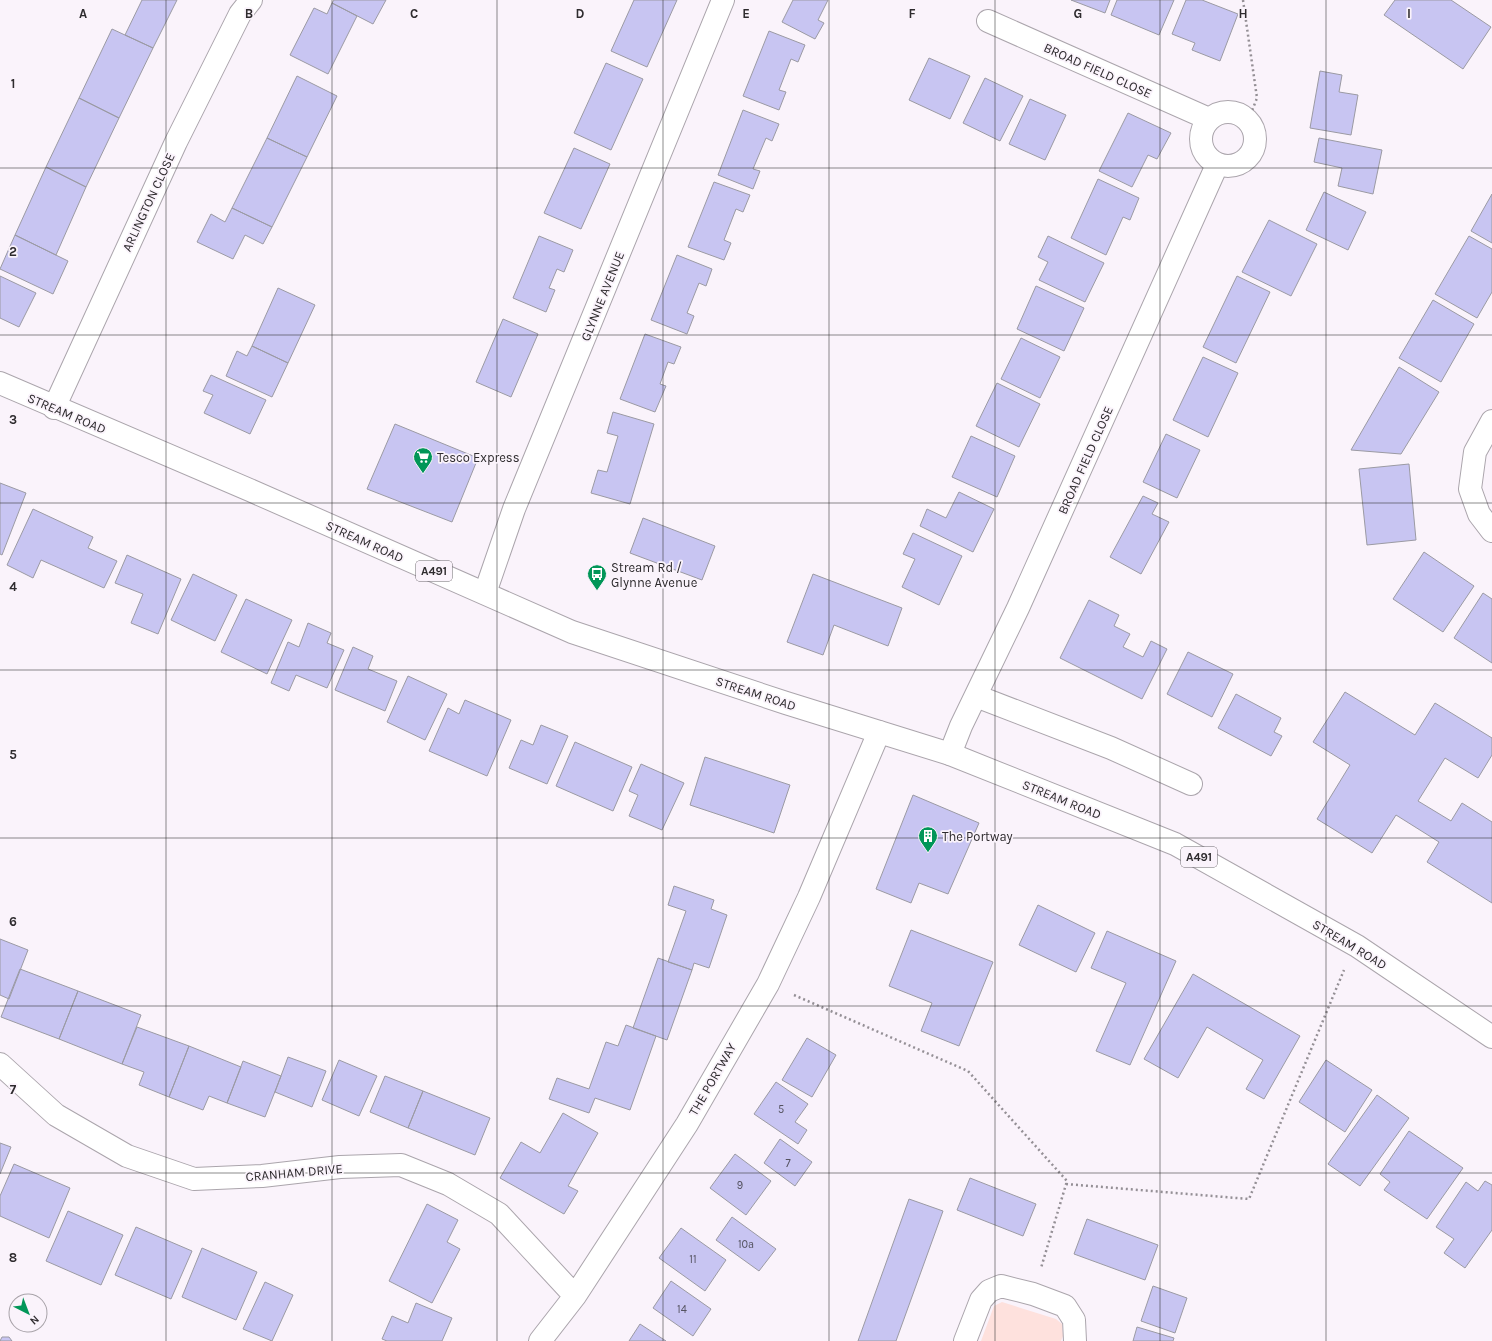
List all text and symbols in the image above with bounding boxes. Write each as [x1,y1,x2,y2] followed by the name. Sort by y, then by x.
[79,6,87,21] text: A
[245,6,253,21] text: B
[410,6,418,21] text: C
[576,6,585,21] text: D
[742,6,750,21] text: E
[908,6,916,21] text: F
[1074,6,1082,21] text: G
[1238,6,1248,21] text: H
[1407,6,1411,21] text: I
[1041,40,1154,101] street label: BROAD FIELD CLOSE
[11,76,15,91] text: 1
[119,151,178,254] street label: ARLINGTON CLOSE
[9,244,17,259] text: 2
[578,249,627,343] street label: GLYNNE AVENUE
[25,390,108,437] street label: STREAM ROAD
[1055,404,1116,517] street label: BROAD FIELD CLOSE
[9,412,17,427] text: 3
[412,446,434,474] supermarket icon: Tesco Express
[437,450,520,465] place label: Tesco Express
[324,518,406,565] street label: STREAM ROAD
[611,560,698,590] place label: Stream Rd / Glynne Avenue
[416,561,452,581] road number: A491
[586,563,608,591] bus stop icon: Stream Rd / Glynne Avenue
[9,579,17,594] text: 4
[714,673,798,714] street label: STREAM ROAD
[9,747,17,762] text: 5
[1020,777,1103,822] street label: STREAM ROAD
[917,825,939,853] building icon: The Portway
[942,829,1013,844] place label: The Portway
[1181,847,1217,867] road number: A491
[9,914,17,929] text: 6
[1310,916,1389,972] street label: STREAM ROAD
[686,1040,739,1118] street label: THE PORTWAY
[10,1082,17,1097] text: 7
[778,1103,784,1116] house number: 5
[785,1157,791,1170] house number: 7
[245,1161,343,1184] street label: CRANHAM DRIVE
[737,1179,743,1192] house number: 9
[738,1238,754,1251] house number: 10a
[9,1250,17,1265] text: 8
[689,1253,697,1266] house number: 11
[8,1293,48,1333] north arrow
[677,1303,687,1316] house number: 14
[27,1313,42,1328] text: N

